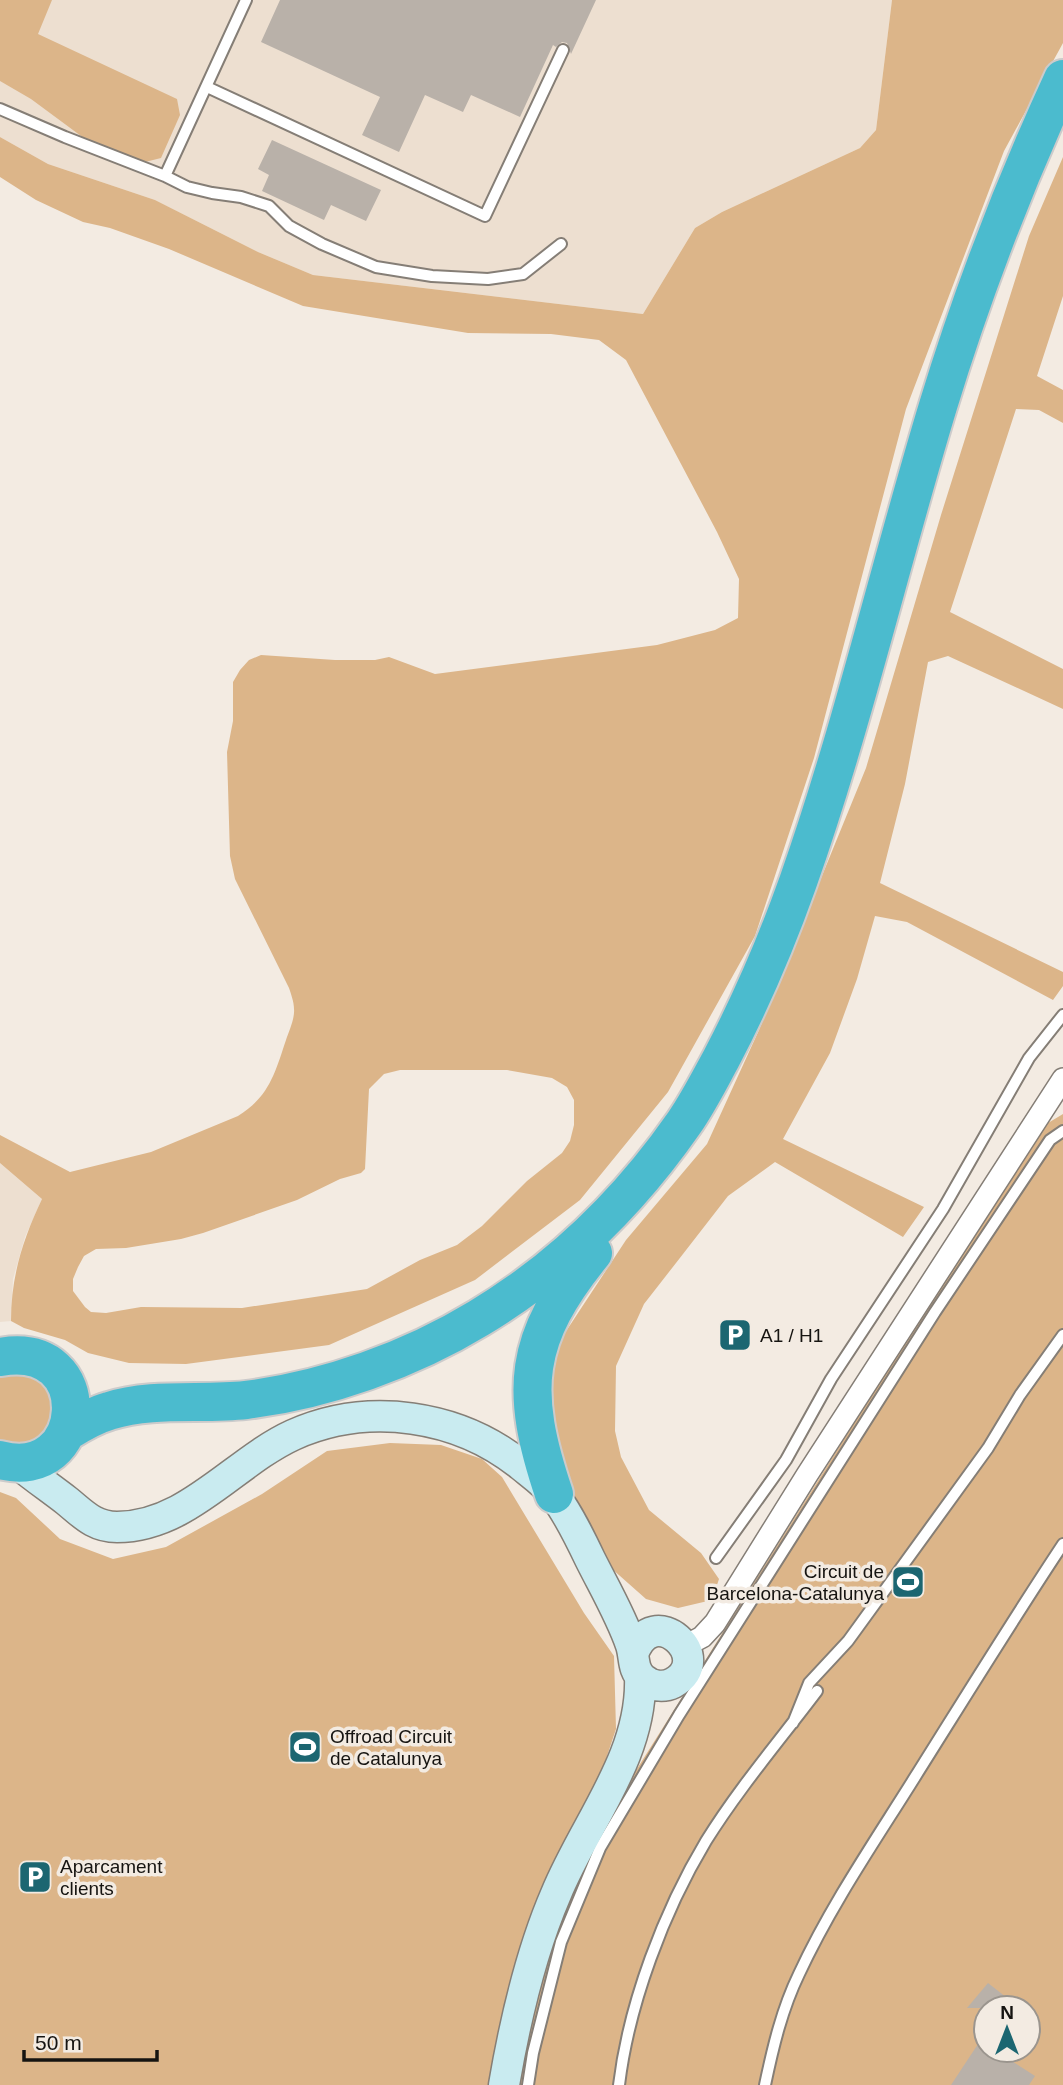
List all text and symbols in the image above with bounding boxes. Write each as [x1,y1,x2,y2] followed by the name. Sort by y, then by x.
[716,1316,754,1354] parking icon: A1 / H1
[760,1325,823,1346] place label: A1 / H1
[707,1561,884,1604] place label: Circuit de Barcelona-Catalunya
[889,1563,927,1601] sports icon: Circuit de Barcelona-Catalunya
[330,1726,453,1769] place label: Offroad Circuit de Catalunya
[286,1728,324,1766] sports icon: Offroad Circuit de Catalunya
[60,1856,163,1899] place label: Aparcament clients
[16,1858,54,1896] parking icon: Aparcament clients
[972,1994,1042,2064] north arrow
[1000,2002,1014,2023] text: N
[24,2018,158,2062] scale bar
[35,2031,82,2054] text: 50 m

